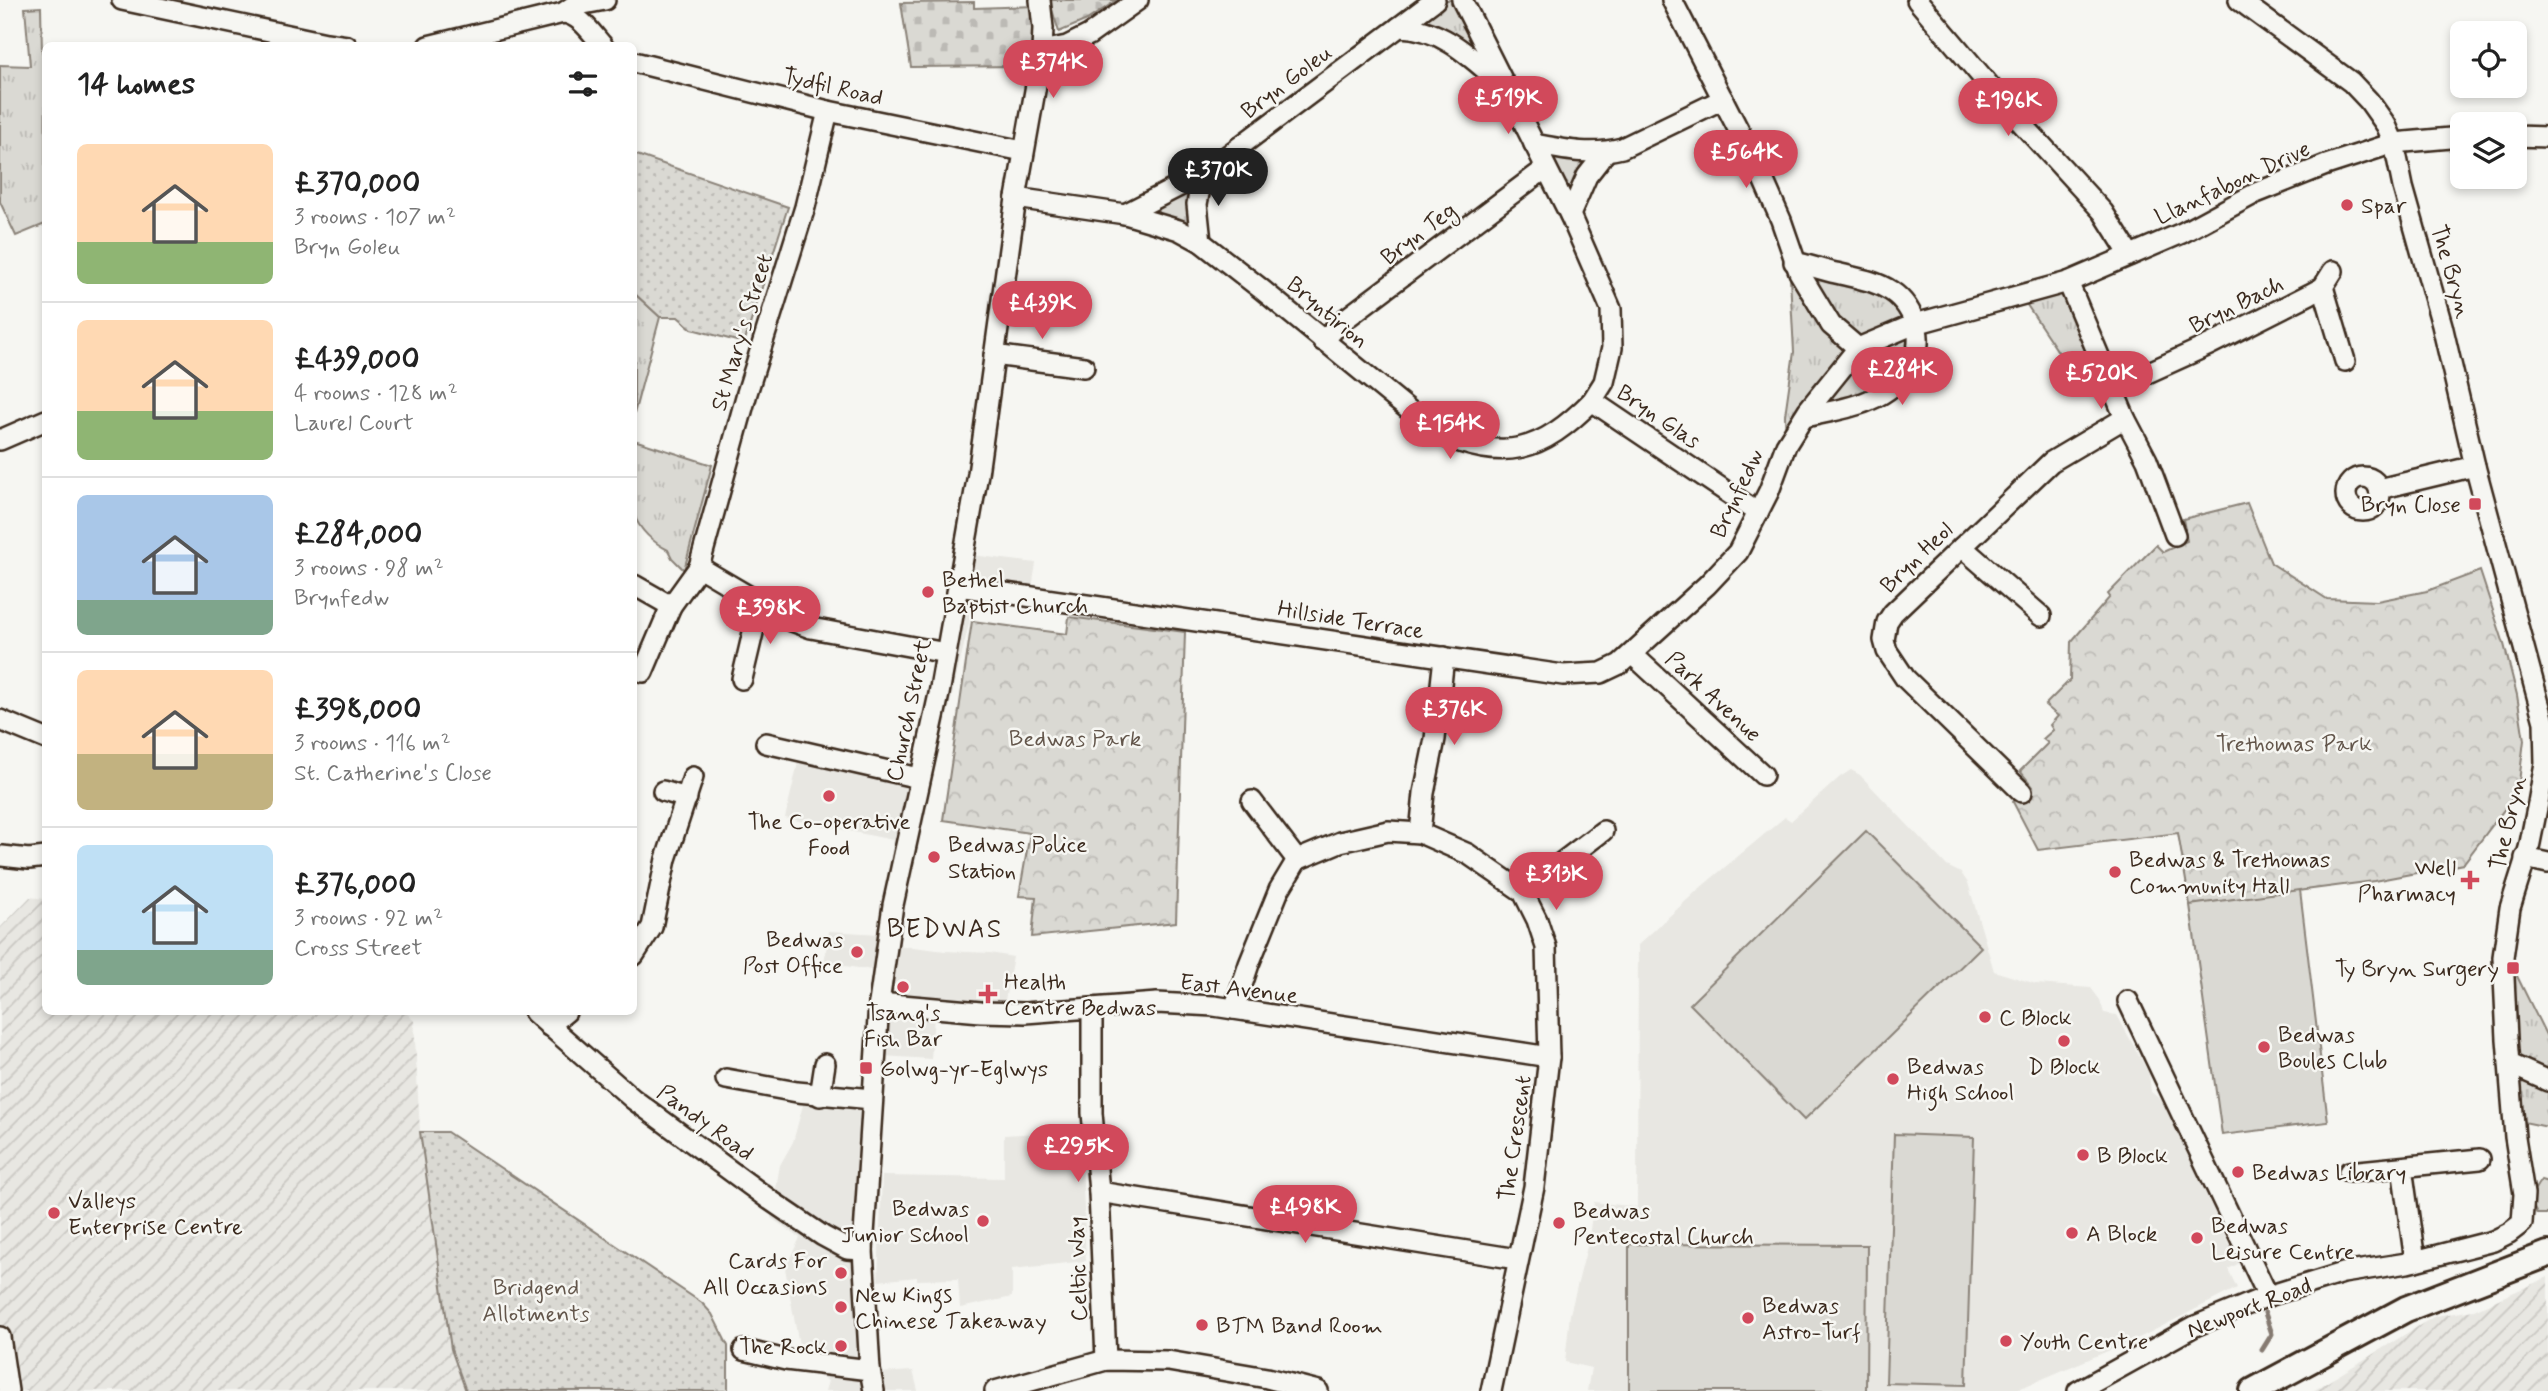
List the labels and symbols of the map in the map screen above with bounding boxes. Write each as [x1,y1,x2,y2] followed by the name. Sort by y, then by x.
[1236,39,1339,127] street label: Bryn Goleu
[1004,41,1102,100] pin: £374K
[780,62,886,114] street label: Tydfil Road
[1459,76,1557,136] pin: £519K
[1959,78,2057,138] pin: £196K
[1697,130,1795,190] pin: £564K
[2150,135,2315,233] street label: Llanfabon Drive
[1169,148,1267,208] pin: £370K
[2361,192,2407,222] place label: Spar
[1375,196,1464,274] street label: Bryn Teg
[2339,197,2355,213] marker: Spar
[2422,221,2478,322] street label: The Bryn
[705,250,781,415] street label: St Mary's Street
[1279,270,1374,357] street label: Bryntirion
[2185,270,2289,342] street label: Bryn Bach
[993,282,1091,341] pin: £439K
[1853,348,1951,407] pin: £284K
[2052,352,2150,411] pin: £520K
[1610,379,1706,457] street label: Bryn Glas
[1401,402,1499,461] pin: £154K
[1704,444,1772,543] street label: Brynfedw
[2361,491,2461,521] place label: Bryn Close
[2467,496,2483,512] marker: Bryn Close
[1874,516,1960,601] street label: Bryn Heol
[942,566,1088,622] place label: Bethel Baptist Church
[920,584,936,600] marker: Bethel Baptist Church
[721,586,819,646] pin: £398K
[1275,595,1426,647] street label: Hillside Terrace
[880,636,940,784] street label: Church Street
[1658,645,1767,750] street label: Park Avenue
[1405,688,1503,747] pin: £376K
[1009,725,1141,755] park label: Bedwas Park
[2216,730,2372,760] park label: Trethomas Park
[2484,773,2534,873] street label: The Bryn
[821,788,837,804] marker: The Co-operative Food
[747,808,911,864] place label: The Co-operative Food
[948,831,1087,887] place label: Bedwas Police Station
[2129,846,2330,902] place label: Bedwas & Trethomas Community Hall
[926,849,942,865] marker: Bedwas Police Station
[1507,852,1605,912] pin: £313K
[2358,854,2456,910] place label: Well Pharmacy
[2107,864,2123,880] marker: Bedwas & Trethomas Community Hall
[2462,872,2478,888] marker: Well Pharmacy
[887,913,1003,947] district label: BEDWAS
[743,926,843,982] place label: Bedwas Post Office
[849,944,865,960] marker: Bedwas Post Office
[2335,955,2499,987] place label: Ty Bryn Surgery
[2505,960,2521,976] marker: Ty Bryn Surgery
[1004,968,1156,1024] place label: Health Centre Bedwas
[1178,968,1300,1012] street label: East Avenue
[895,979,911,995] marker: Tsang's Fish Bar
[978,984,998,1004] marker: Health Centre Bedwas
[864,999,943,1055] place label: Tsang's Fish Bar
[1999,1004,2072,1034] place label: C Block
[1977,1009,1993,1025] marker: C Block
[2278,1021,2387,1077] place label: Bedwas Boules Club
[2056,1033,2072,1049] marker: D Block
[2256,1039,2272,1055] marker: Bedwas Boules Club
[1907,1053,2014,1111] place label: Bedwas High School
[2028,1053,2100,1083] place label: D Block
[880,1055,1048,1085] place label: Golwg-yr-Eglwys
[858,1060,874,1076] marker: Golwg-yr-Eglwys
[1885,1071,1901,1087] marker: Bedwas High School
[1492,1074,1540,1203] street label: The Crescent
[650,1078,759,1169] street label: Pandy Road
[1029,1124,1127,1184] pin: £295K
[2097,1142,2168,1172] place label: B Block
[2075,1147,2091,1163] marker: B Block
[2252,1159,2407,1189] place label: Bedwas Library
[2230,1164,2246,1180] marker: Bedwas Library
[1256,1186,1354,1245] pin: £498K
[68,1187,243,1243] place label: Valleys Enterprise Centre
[841,1195,969,1251] place label: Bedwas Junior School
[1573,1197,1754,1253] place label: Bedwas Pentecostal Church
[46,1205,62,1221] marker: Valleys Enterprise Centre
[2211,1212,2355,1268] place label: Bedwas Leisure Centre
[975,1213,991,1229] marker: Bedwas Junior School
[1551,1215,1567,1231] marker: Bedwas Pentecostal Church
[1062,1216,1096,1322] street label: Celtic Way
[2086,1220,2157,1250] place label: A Block
[2064,1225,2080,1241] marker: A Block
[2189,1230,2205,1246] marker: Bedwas Leisure Centre
[703,1247,827,1303] place label: Cards For All Occasions
[833,1265,849,1281] marker: Cards For All Occasions
[2183,1271,2316,1346] street label: Newport Road
[482,1274,590,1330] park label: Bridgend Allotments
[855,1281,1047,1337] place label: New Kings Chinese Takeaway
[1762,1292,1861,1348] place label: Bedwas Astro-Turf
[833,1299,849,1315] marker: New Kings Chinese Takeaway
[1740,1310,1756,1326] marker: Bedwas Astro-Turf
[1216,1312,1383,1342] place label: BTM Band Room
[1194,1317,1210,1333] marker: BTM Band Room
[2020,1328,2148,1358] place label: Youth Centre
[739,1333,827,1363] place label: The Rock
[1998,1333,2014,1349] marker: Youth Centre
[833,1338,849,1354] marker: The Rock

